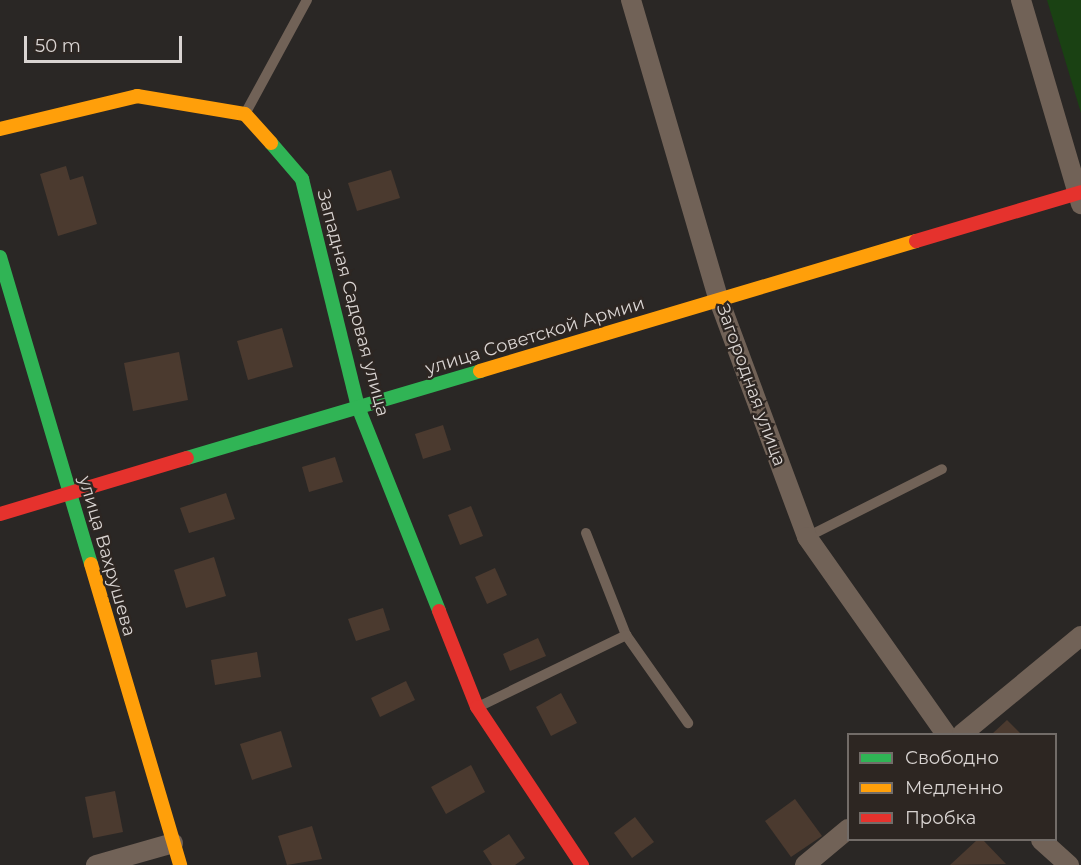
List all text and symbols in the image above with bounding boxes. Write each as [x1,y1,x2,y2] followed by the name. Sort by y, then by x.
[27,24,184,62] scale bar
[35,35,81,57] text: 50 m
[312,187,394,419] street label: Западная Садовая улица
[423,292,647,380] street label: улица Советской Армии
[712,301,790,469] street label: Загородная улица
[74,473,140,639] street label: улица Вахрушева
[847,733,1057,841] legend
[905,747,999,769] text: Свободно
[905,777,1003,799] text: Медленно
[905,807,976,829] text: Пробка

